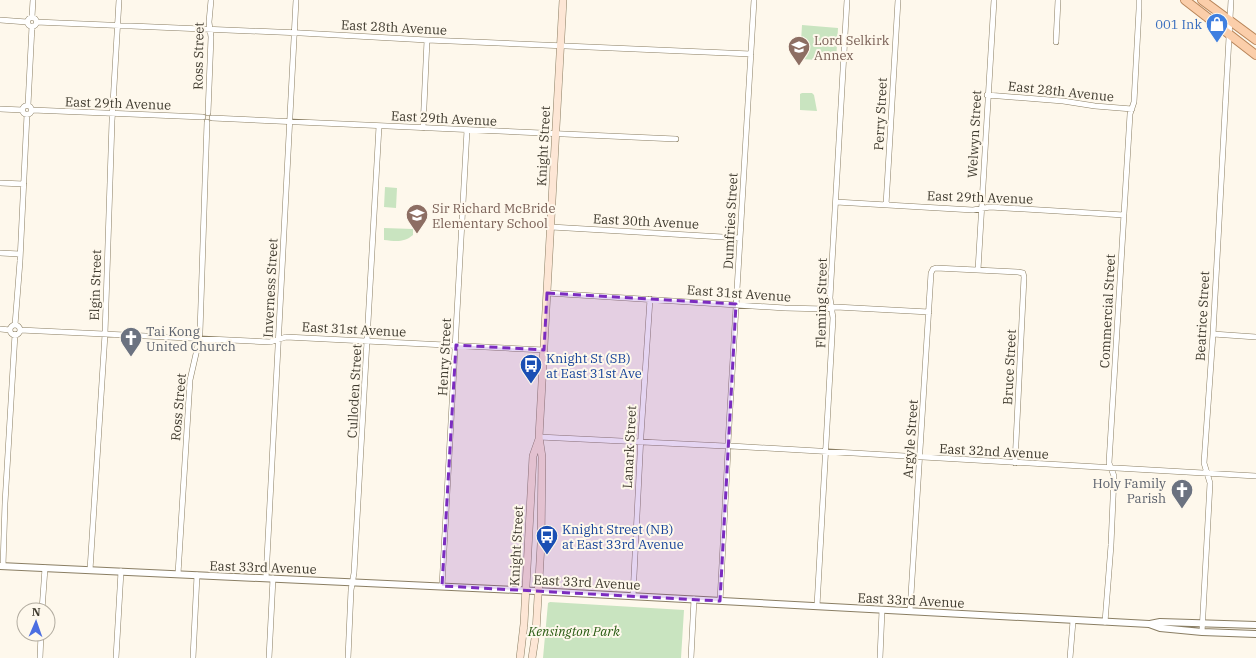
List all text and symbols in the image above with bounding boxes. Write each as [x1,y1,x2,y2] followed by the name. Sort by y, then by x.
[1204,11,1230,44] shop icon: 001 Ink
[340,16,448,39] street label: East 28th Avenue
[1155,16,1202,33] place label: 001 Ink
[189,21,208,90] street label: Ross Street
[814,32,890,64] place label: Lord Selkirk Annex
[786,34,812,67] school or university icon: Lord Selkirk Annex
[870,77,891,151] street label: Perry Street
[1007,77,1115,106] street label: East 28th Avenue
[964,89,985,178] street label: Welwyn Street
[65,93,171,114] street label: East 29th Avenue
[533,105,554,187] street label: Knight Street
[390,107,498,130] street label: East 29th Avenue
[719,172,742,270] street label: Dumfries Street
[927,187,1033,208] street label: East 29th Avenue
[432,200,555,232] place label: Sir Richard McBride Elementary School
[404,202,430,235] school or university icon: Sir Richard McBride Elementary School
[592,210,700,233] street label: East 30th Avenue
[259,237,282,338] street label: Inverness Street
[86,249,105,321] street label: Elgin Street
[1096,253,1119,369] street label: Commercial Street
[812,257,831,348] street label: Fleming Street
[1192,270,1213,362] street label: Beatrice Street
[686,281,792,306] street label: East 31st Avenue
[434,317,455,396] street label: Henry Street
[301,318,407,341] street label: East 31st Avenue
[146,323,236,355] place label: Tai Kong United Church
[118,325,144,358] church icon: Tai Kong United Church
[999,328,1020,405] street label: Bruce Street
[344,343,365,439] street label: Culloden Street
[546,350,642,382] place label: Knight St (SB) at East 31st Ave
[518,352,544,385] bus stop icon: Knight St (SB) at East 31st Ave
[167,372,190,442] street label: Ross Street
[899,399,922,479] street label: Argyle Street
[619,405,640,489] street label: Lanark Street
[939,440,1049,463] street label: East 32nd Avenue
[1093,475,1166,507] place label: Holy Family Parish
[1169,477,1195,510] church icon: Holy Family Parish
[506,505,527,587] street label: Knight Street
[562,521,684,553] place label: Knight Street (NB) at East 33rd Avenue
[534,523,560,556] bus stop icon: Knight Street (NB) at East 33rd Avenue
[209,557,317,578] street label: East 33rd Avenue
[533,571,641,594] street label: East 33rd Avenue
[857,589,965,612] street label: East 33rd Avenue
[16,602,56,642] north arrow
[32,605,41,619] text: N
[527,623,620,640] park label: Kensington Park

